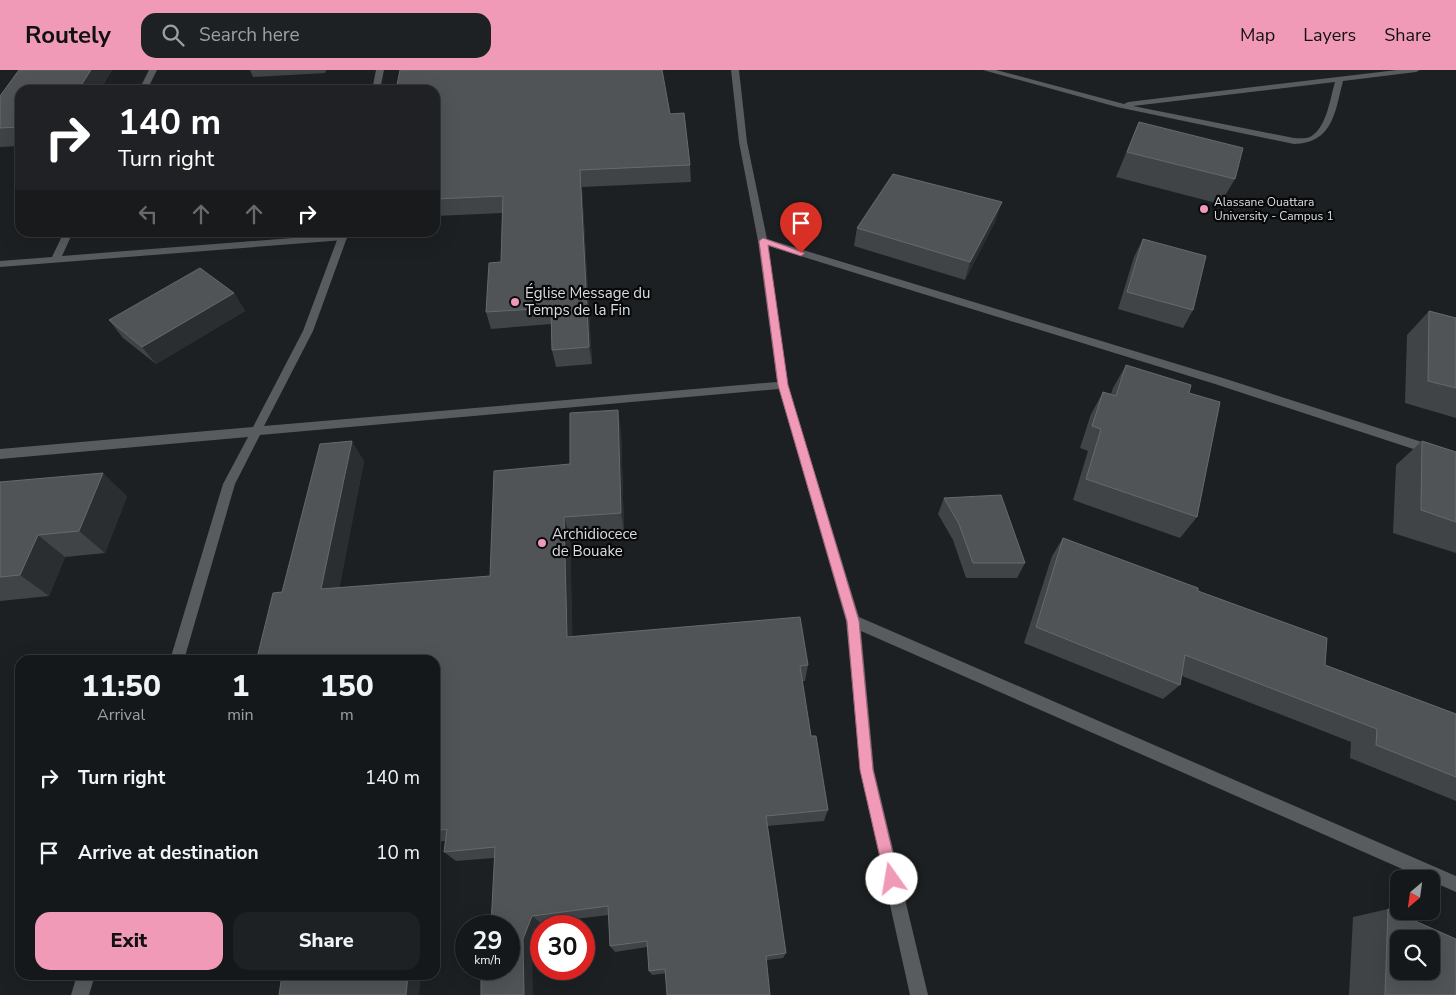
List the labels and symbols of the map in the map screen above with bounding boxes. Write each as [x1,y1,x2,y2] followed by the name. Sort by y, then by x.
[1214,194,1334,224] place label: Alassane Ouattara University - Campus 1
[780,202,822,253] pin
[1198,203,1210,215] marker: Alassane Ouattara University - Campus 1
[525,283,650,320] place label: Église Message du Temps de la Fin
[509,296,521,308] marker: Église Message du Temps de la Fin
[552,524,637,561] place label: Archidiocece de Bouake
[536,537,548,549] marker: Archidiocece de Bouake
[865,852,917,904] position arrow
[1390,870,1440,920] north arrow
[530,915,595,980] speed limit sign: 30

